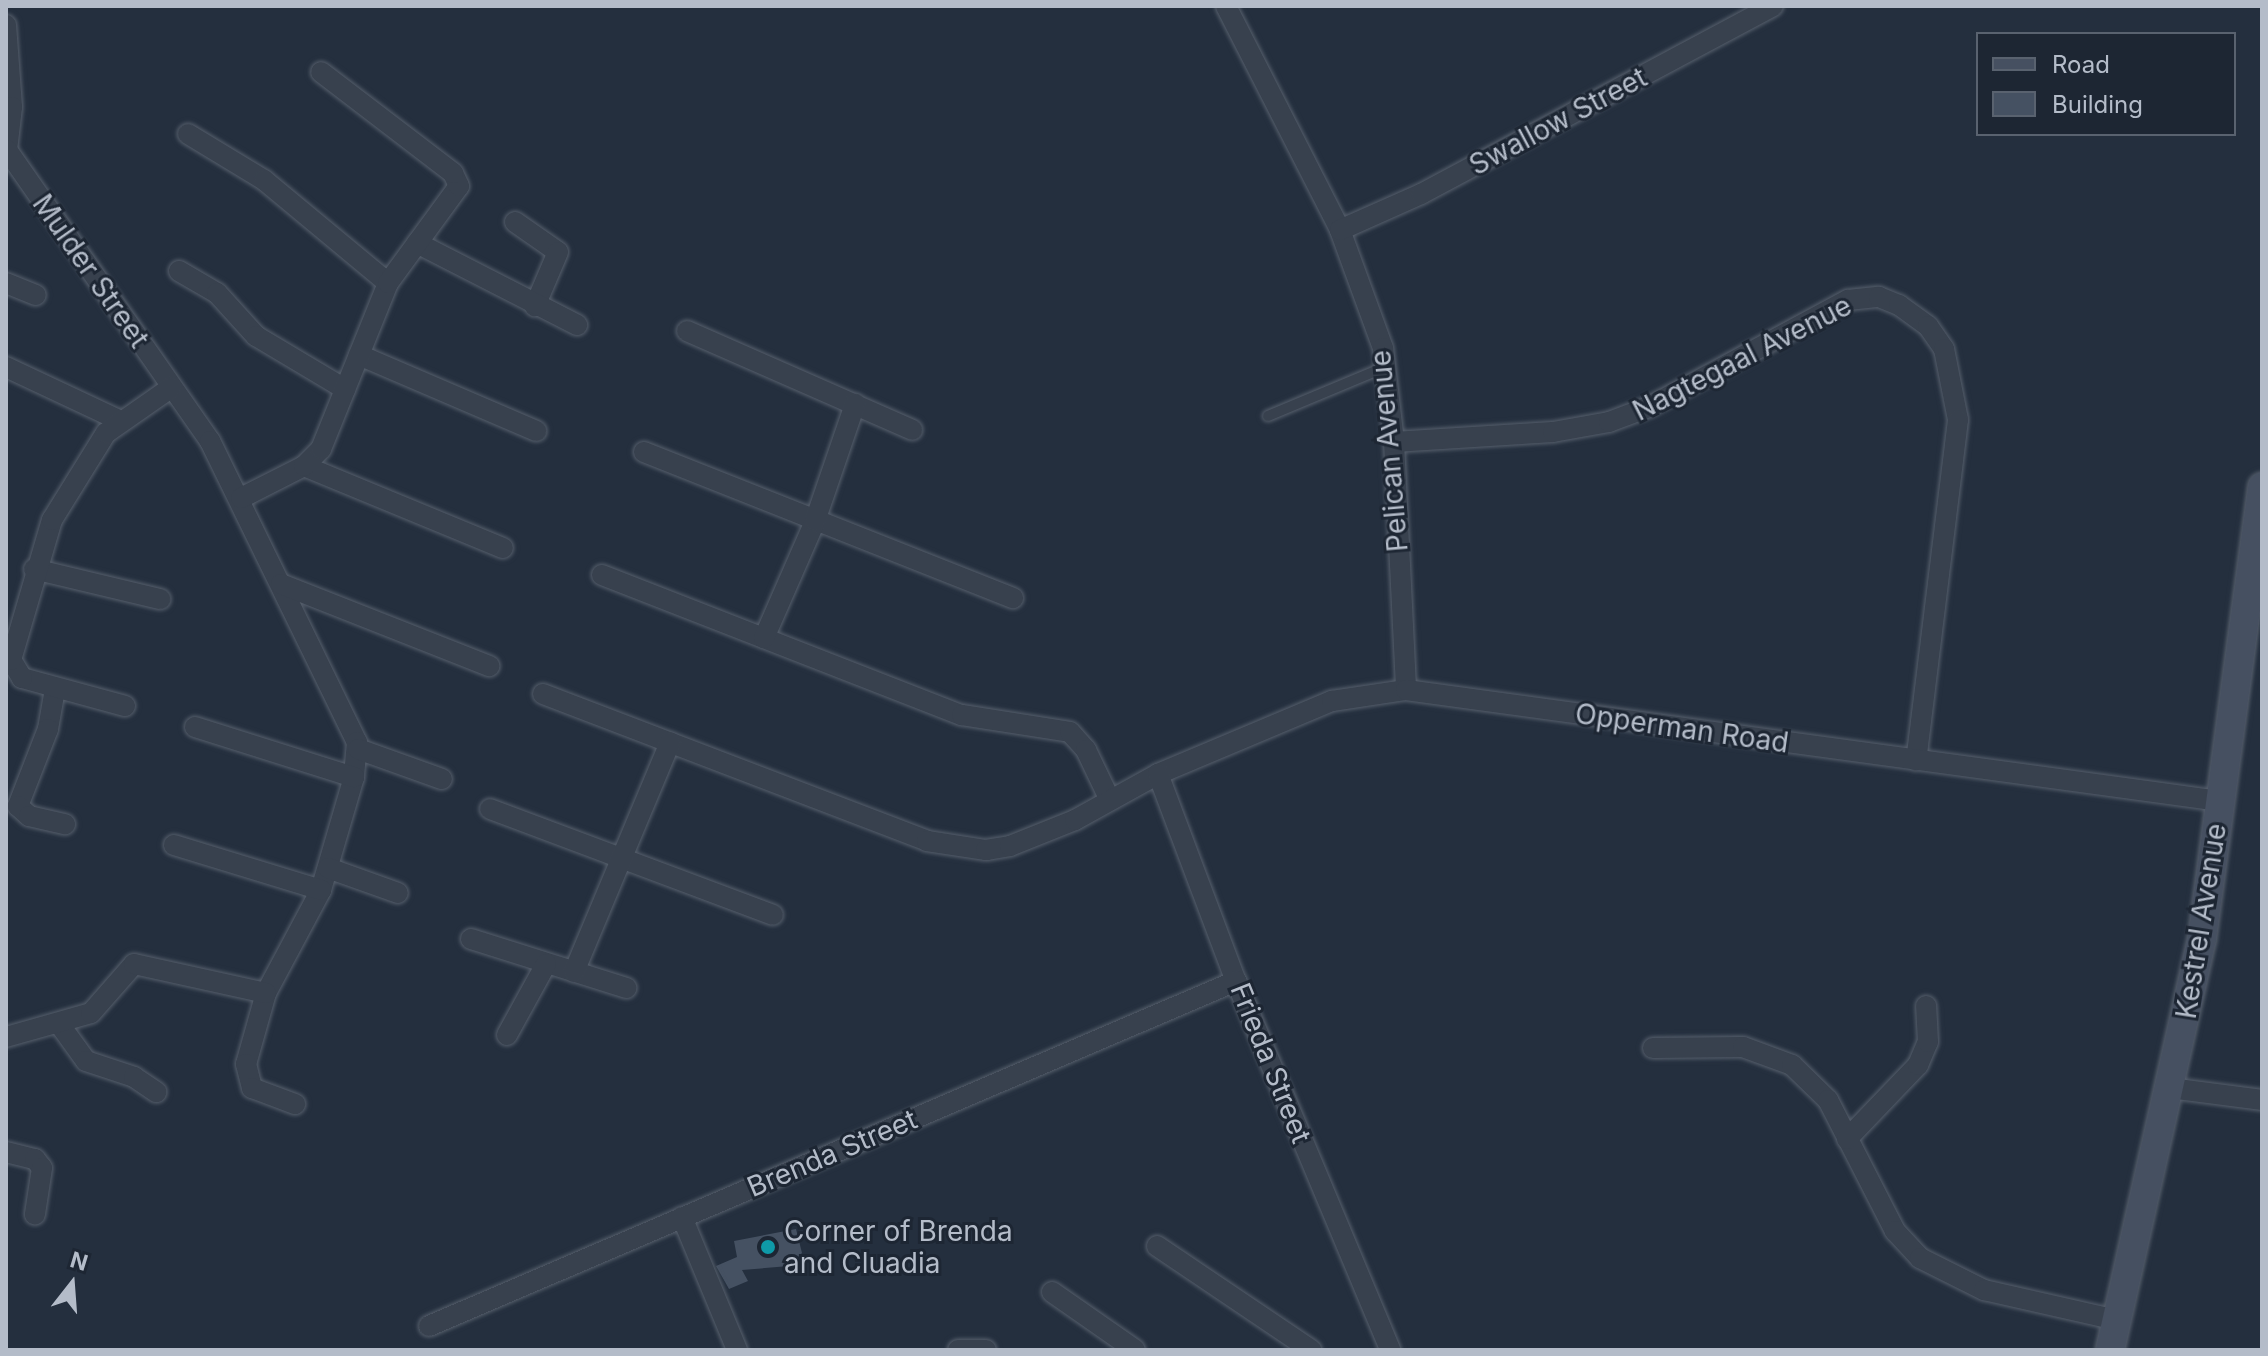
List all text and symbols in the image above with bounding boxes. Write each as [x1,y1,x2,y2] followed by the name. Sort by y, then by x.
[1976,32,2236,136] legend
[2052,50,2110,79] text: Road
[1463,60,1653,182] street label: Swallow Street
[2052,90,2143,119] text: Building
[26,188,156,354] street label: Mulder Street
[1627,288,1857,428] street label: Nagtegaal Avenue
[1363,349,1415,553] street label: Pelican Avenue
[1573,696,1791,760] street label: Opperman Road
[2169,821,2233,1021] street label: Kestrel Avenue
[1224,978,1318,1148] street label: Frieda Street
[742,1102,922,1204] street label: Brenda Street
[784,1214,1013,1280] place label: Corner of Brenda and Cluadia
[759,1238,777,1256] marker: Corner of Brenda and Cluadia
[32,1244,112,1324] north arrow
[67,1246,91,1276] text: N

